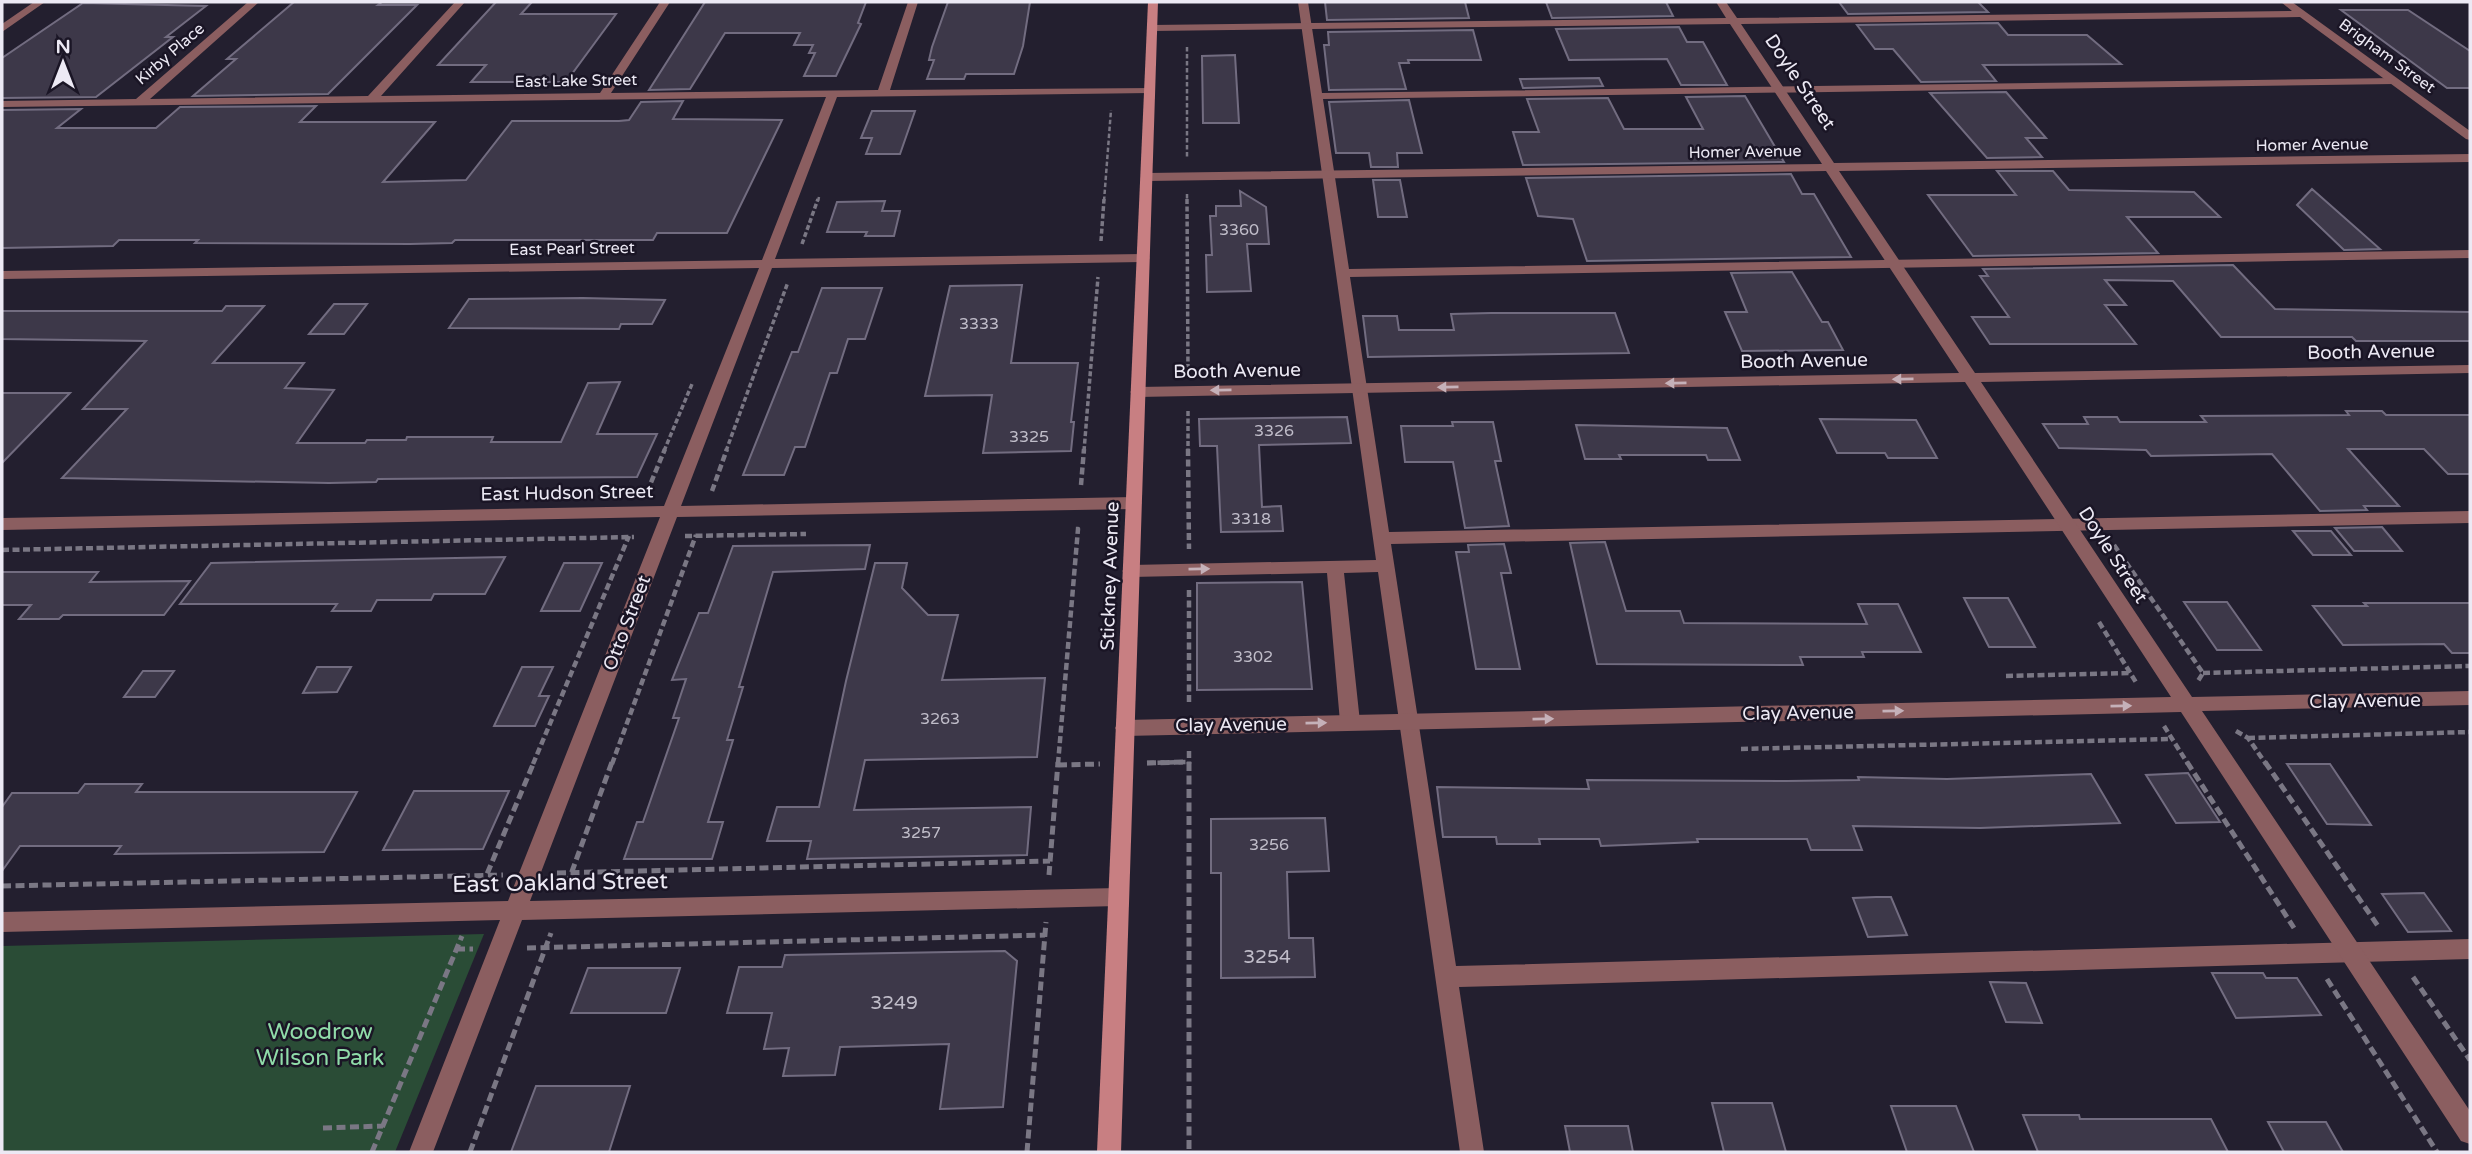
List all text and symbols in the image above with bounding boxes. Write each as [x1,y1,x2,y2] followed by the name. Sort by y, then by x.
[2335,14,2439,98] street label: Brigham Street
[131,19,209,89] street label: Kirby Place
[28,28,98,98] north arrow
[1760,30,1840,134] street label: Doyle Street
[55,36,71,58] text: N
[514,70,638,92] street label: East Lake Street
[2255,134,2369,156] street label: Homer Avenue
[1688,141,1802,163] street label: Homer Avenue
[1219,220,1259,240] house number: 3360
[509,238,635,260] street label: East Pearl Street
[959,314,999,334] house number: 3333
[2307,340,2435,364] street label: Booth Avenue
[1740,349,1868,373] street label: Booth Avenue
[1173,359,1301,383] street label: Booth Avenue
[1892,373,1914,385] one-way arrow
[1664,377,1686,389] one-way arrow
[1437,381,1459,393] one-way arrow
[1209,385,1231,396] one-way arrow
[1254,421,1294,441] house number: 3326
[1009,427,1049,447] house number: 3325
[480,480,654,506] street label: East Hudson Street
[1096,501,1124,651] street label: Stickney Avenue
[2074,503,2152,607] street label: Doyle Street
[1231,509,1271,529] house number: 3318
[1189,564,1211,575] one-way arrow
[599,572,655,674] street label: Otto Street
[1233,647,1273,667] house number: 3302
[2309,689,2421,713] street label: Clay Avenue
[1742,701,1854,725] street label: Clay Avenue
[2110,701,2132,712] one-way arrow
[1883,706,1905,717] one-way arrow
[920,709,960,729] house number: 3263
[1175,713,1287,737] street label: Clay Avenue
[1533,713,1555,725] one-way arrow
[1305,717,1327,729] one-way arrow
[901,823,941,843] house number: 3257
[1249,835,1289,855] house number: 3256
[452,867,668,899] street label: East Oakland Street
[1243,946,1291,968] house number: 3254
[870,992,918,1014] house number: 3249
[256,1018,384,1072] park label: Woodrow Wilson Park

